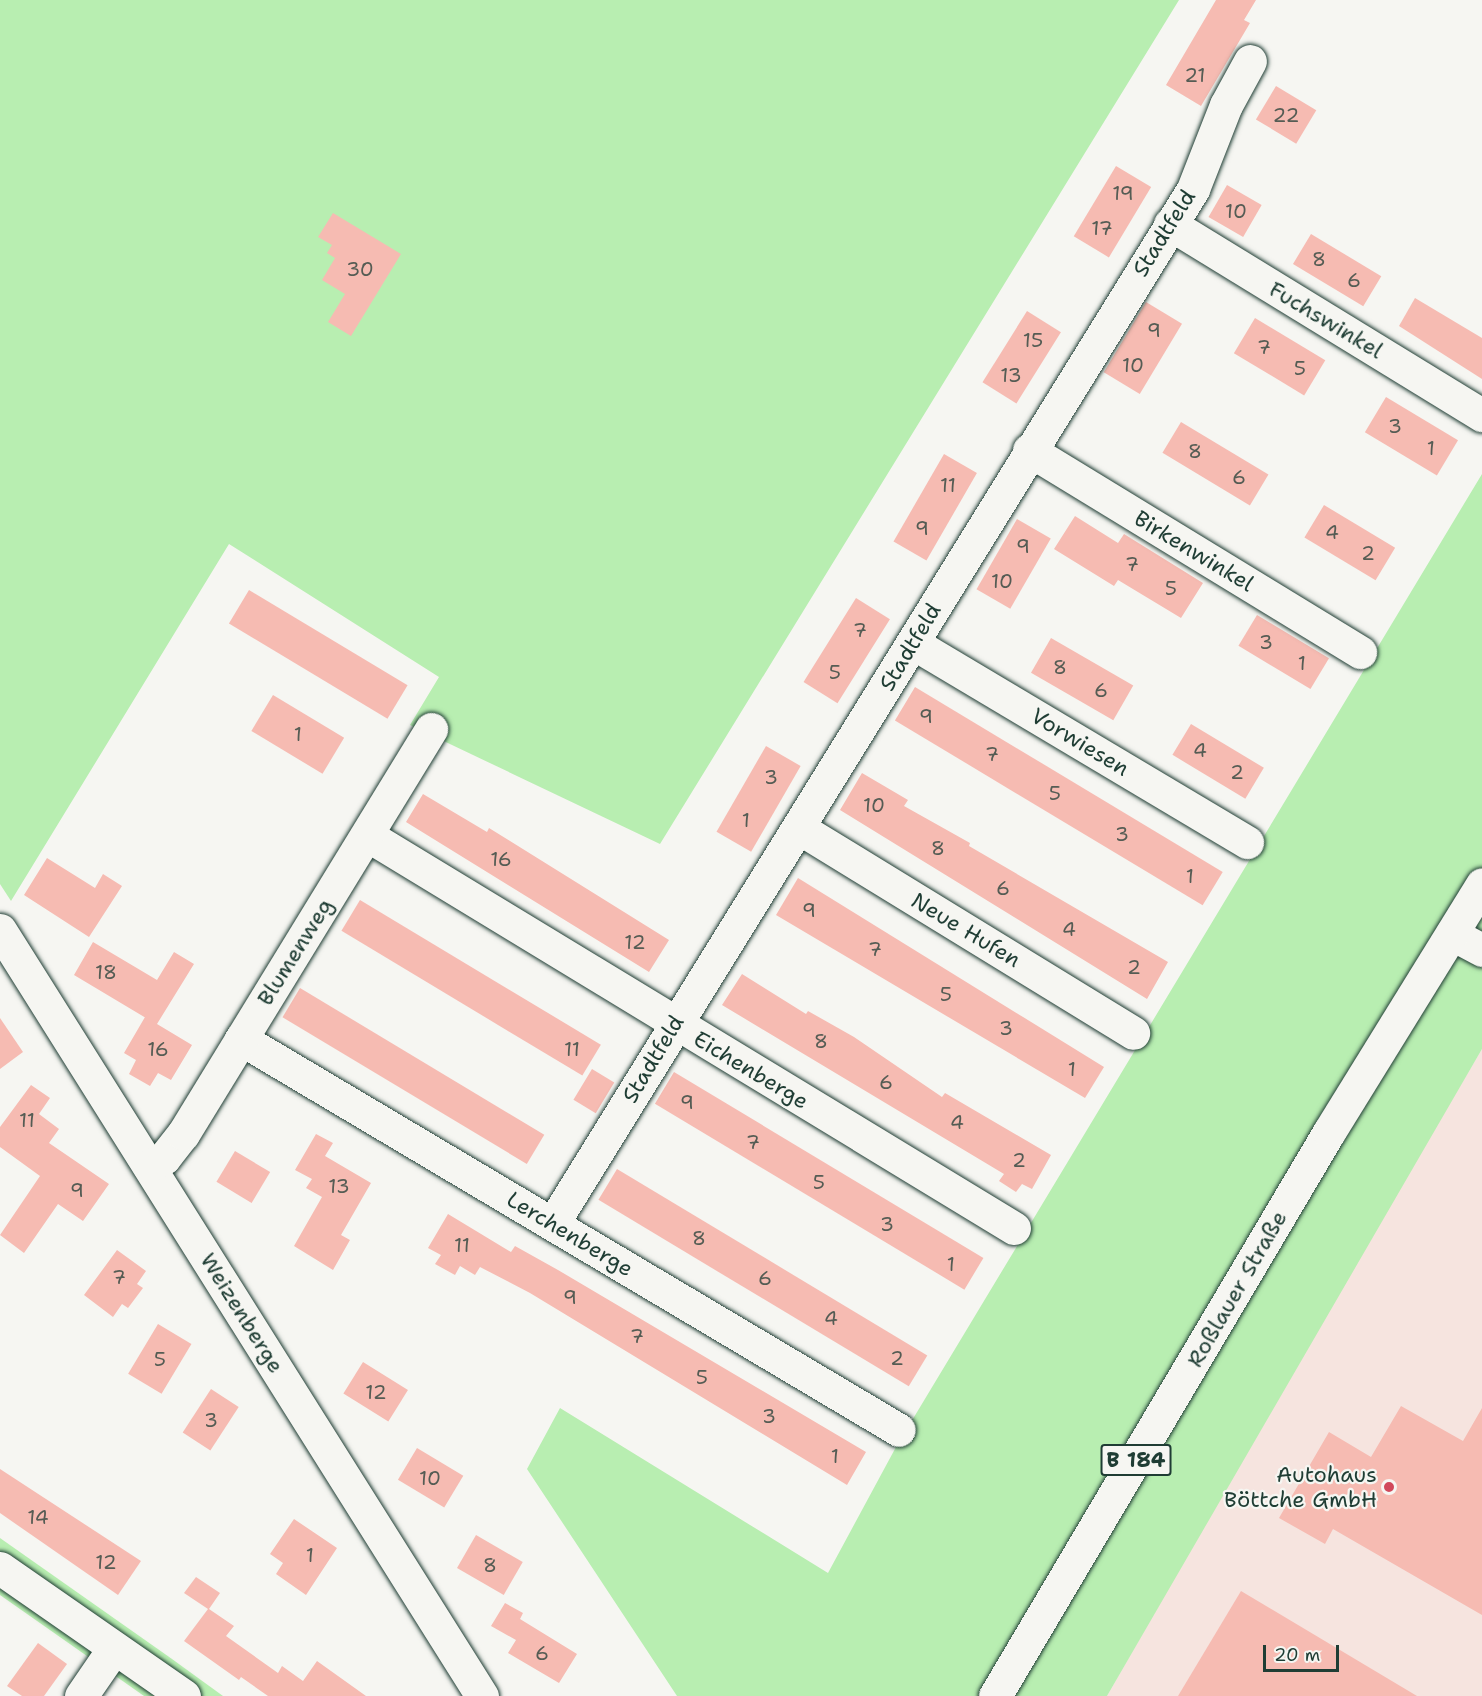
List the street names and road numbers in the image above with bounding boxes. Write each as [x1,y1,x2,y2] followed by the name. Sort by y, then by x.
[1127,185,1201,281] street label: Stadtfeld
[1264,276,1388,364] street label: Fuchswinkel
[1129,505,1259,597] street label: Birkenwinkel
[874,598,946,696] street label: Stadtfeld
[1026,702,1134,782] street label: Vorwiesen
[907,887,1025,973] street label: Neue Hufen
[252,894,338,1010] street label: Blumenweg
[617,1010,689,1108] street label: Stadtfeld
[689,1025,813,1115] street label: Eichenberge
[502,1186,638,1282] street label: Lerchenberge
[1182,1206,1292,1372] street label: Roßlauer Straße
[195,1248,289,1378] street label: Weizenberge
[1100,1442,1172,1478] road number: B 184

